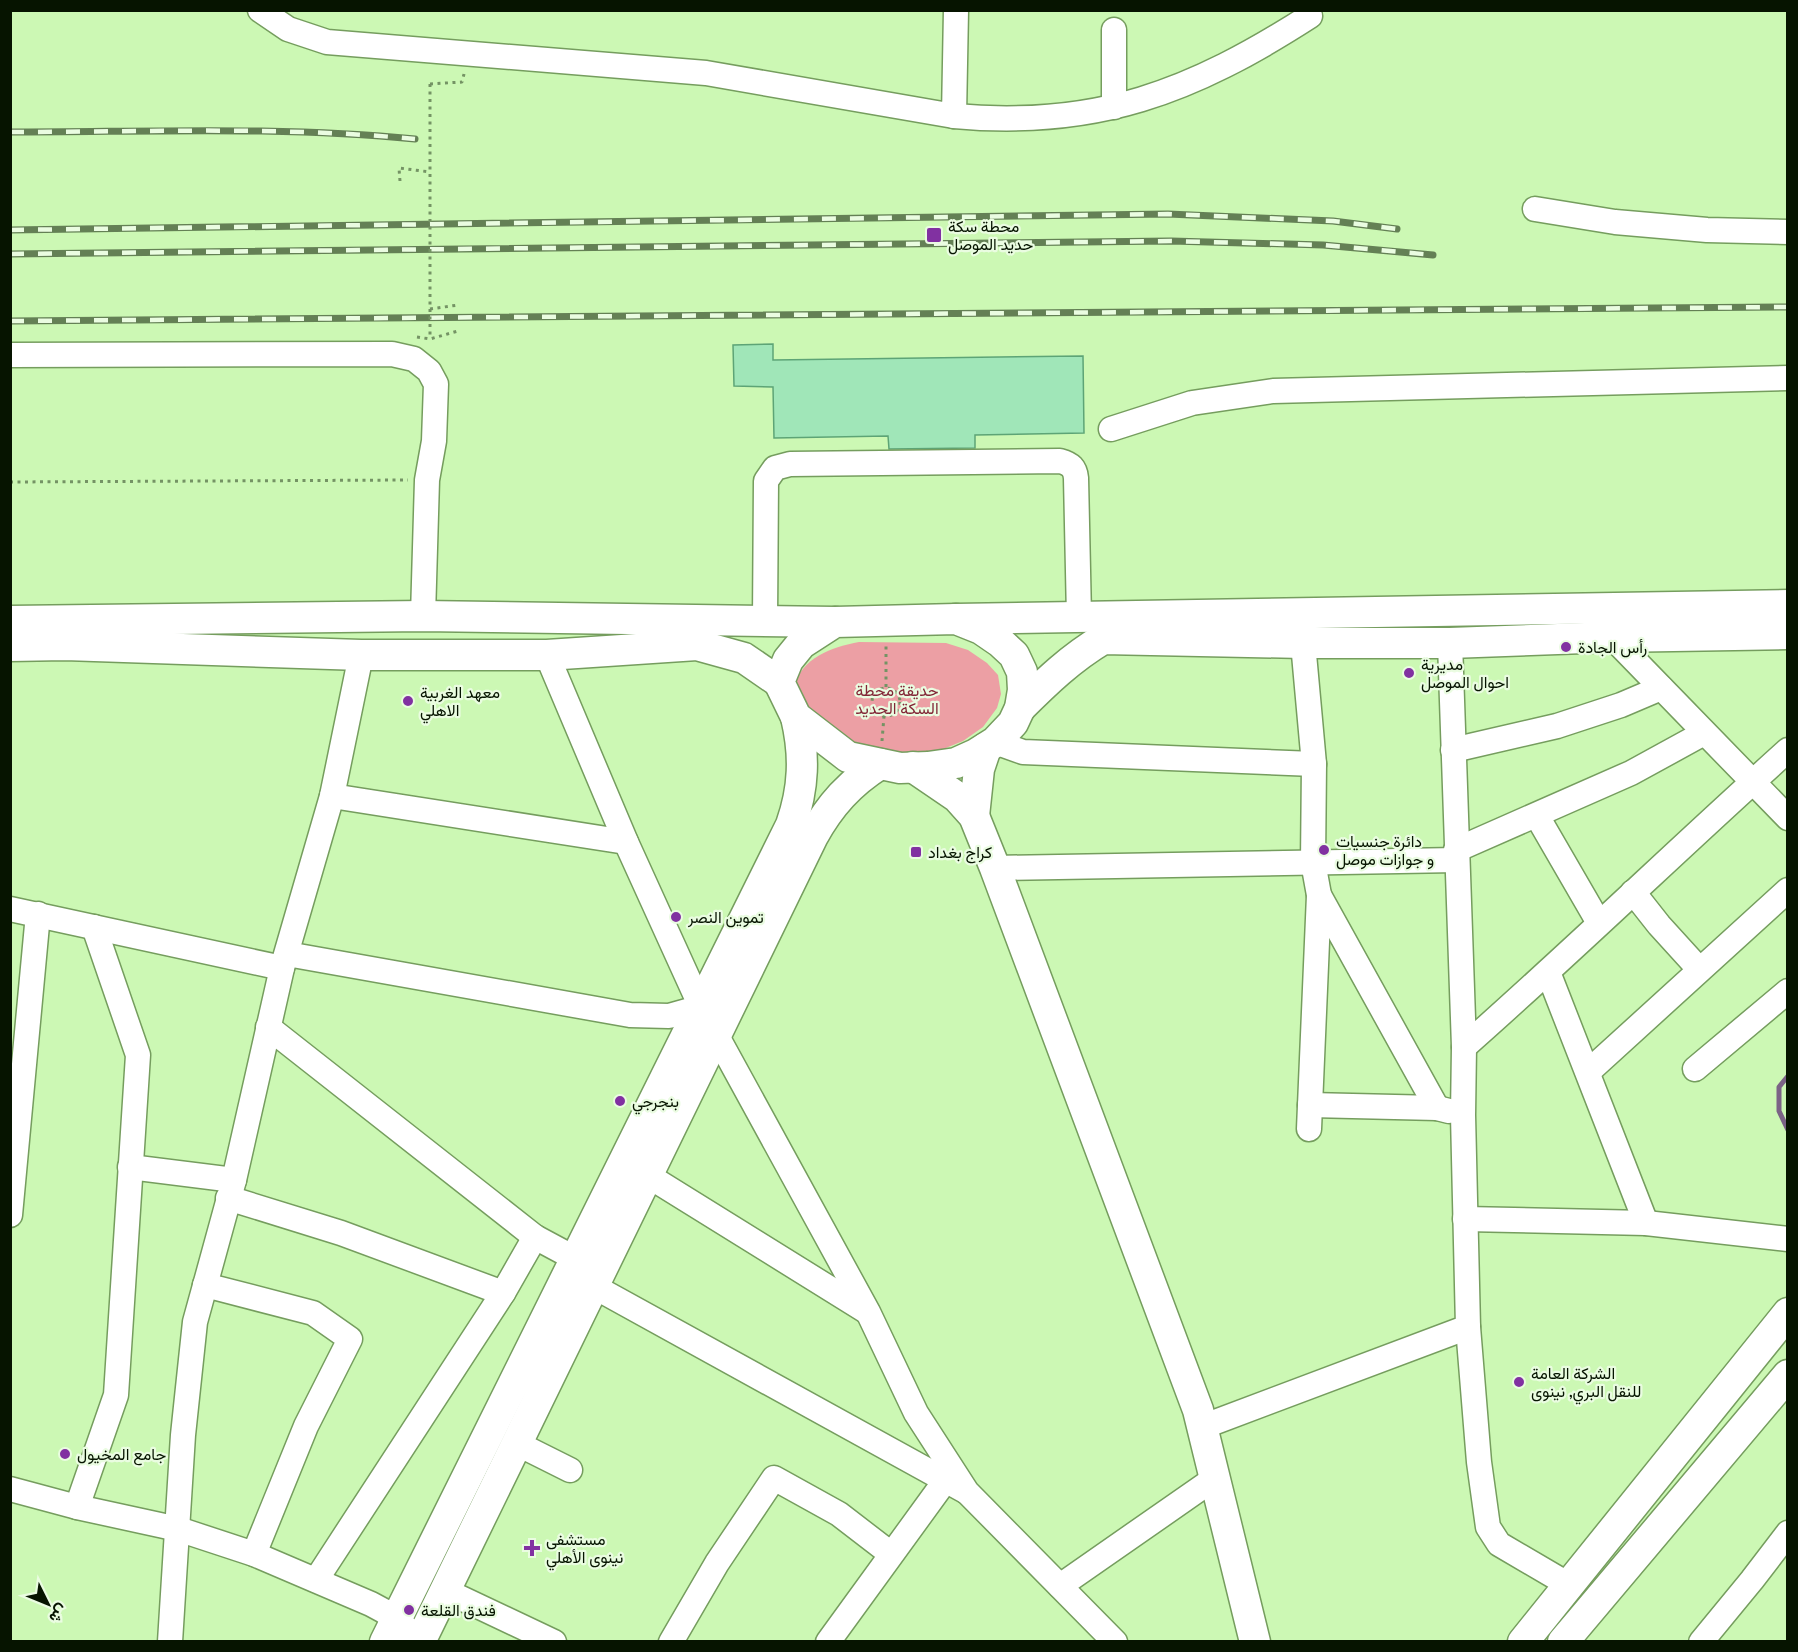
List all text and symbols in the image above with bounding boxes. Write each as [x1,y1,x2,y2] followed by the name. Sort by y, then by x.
[948,218,1033,256] place label: محطة سكة حديد الموصل
[925,226,943,244] marker: محطة سكة حديد الموصل
[1578,639,1647,659] place label: رأس الجادة
[1559,640,1573,654] marker: رأس الجادة
[1421,656,1509,694] place label: مديرية احوال الموصل
[1402,666,1416,680] marker: مديرية احوال الموصل
[855,682,939,720] park label: حديقة محطة السكة الحديد
[420,684,500,724] place label: معهد الغربية الاهلي
[401,694,415,708] marker: معهد الغربية الاهلي
[1336,833,1434,871] place label: دائرة جنسيات و جوازات موصل
[1317,843,1331,857] marker: دائرة جنسيات و جوازات موصل
[928,844,992,864] place label: كراج بغداد
[909,845,923,859] marker: كراج بغداد
[687,909,764,929] place label: تموين النصر
[669,910,683,924] marker: تموين النصر
[632,1093,679,1115] place label: بنجرجي
[613,1094,627,1108] marker: بنجرجي
[1531,1365,1641,1405] place label: الشركة العامة للنقل البري, نينوى
[1512,1375,1526,1389] marker: الشركة العامة للنقل البري, نينوى
[77,1446,167,1466] place label: جامع المخيول
[58,1447,72,1461] marker: جامع المخيول
[546,1531,623,1571] place label: مستشفى نينوى الأهلي
[523,1539,541,1557] marker: مستشفى نينوى الأهلي
[18,1574,78,1634] north arrow
[44,1599,71,1627] text: ش
[421,1602,496,1622] place label: فندق القلعة
[402,1603,416,1617] marker: فندق القلعة

